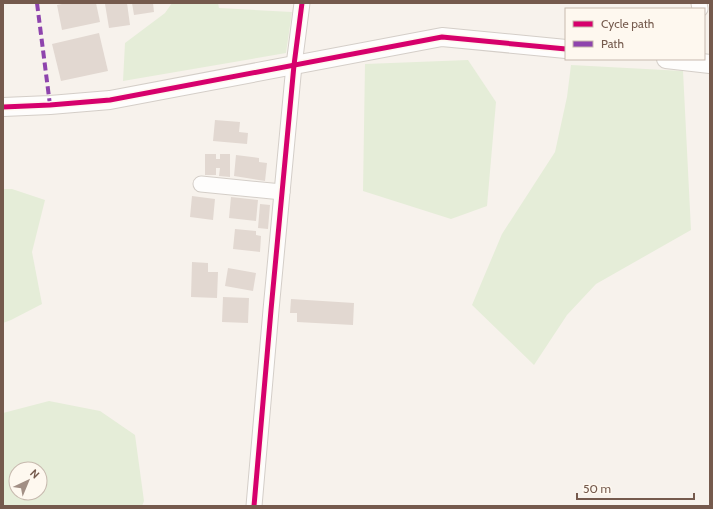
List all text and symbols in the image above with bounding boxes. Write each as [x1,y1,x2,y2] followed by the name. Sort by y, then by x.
[565,8,705,60] legend
[601,16,654,31] text: Cycle path
[601,36,624,51] text: Path
[8,461,48,501] north arrow
[27,466,43,482] text: N
[577,475,694,501] scale bar
[583,481,611,496] text: 50 m

